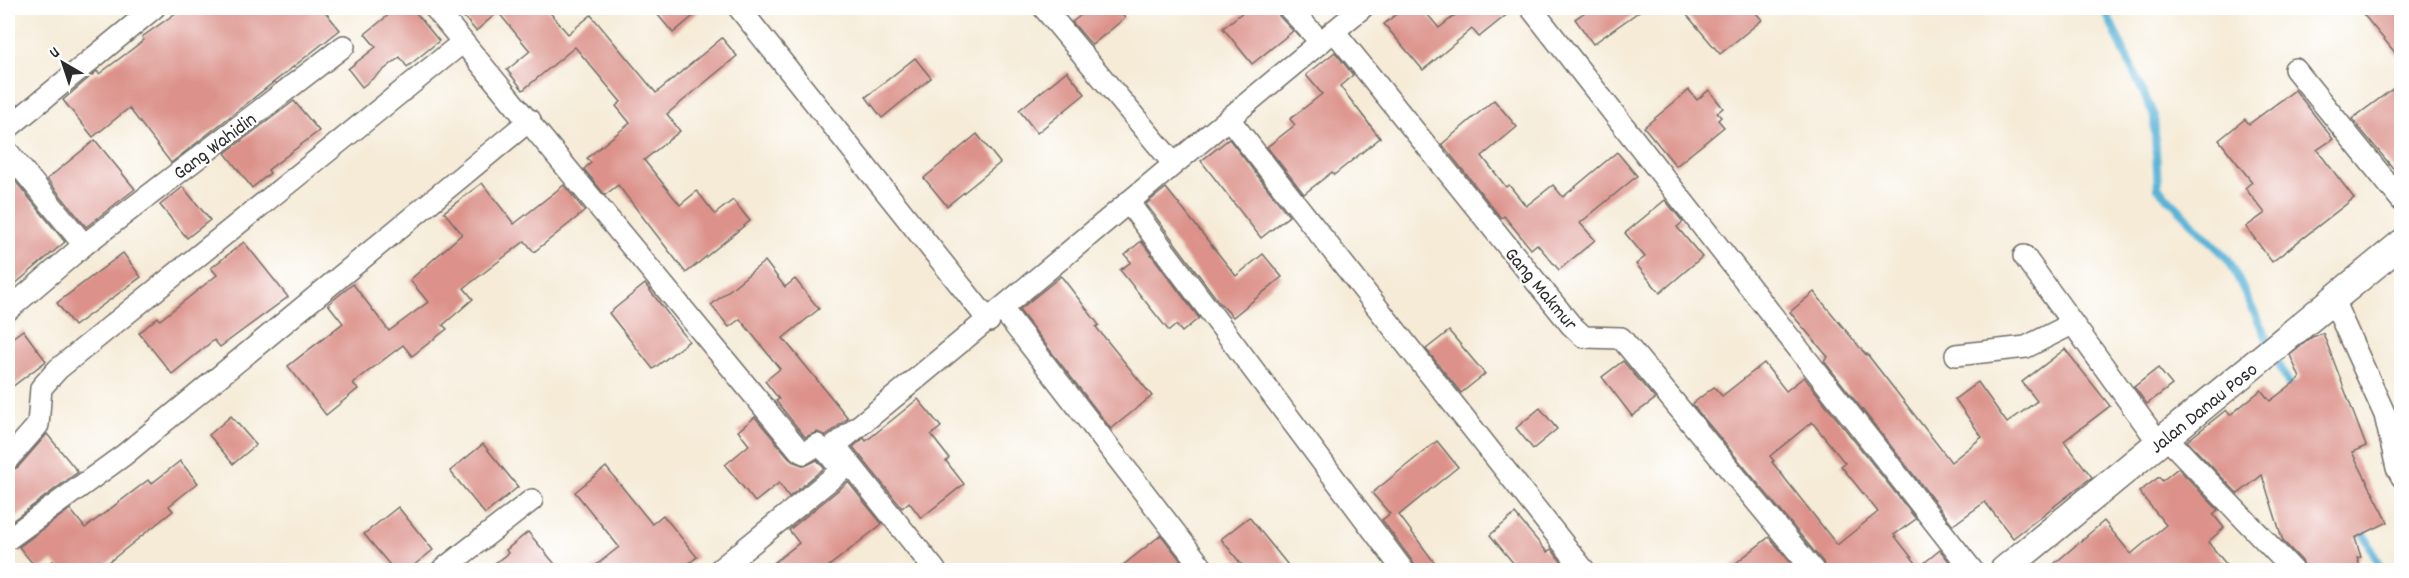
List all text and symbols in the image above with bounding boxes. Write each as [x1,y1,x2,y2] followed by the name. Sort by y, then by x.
[33,33,93,93] north arrow
[45,42,66,65] text: U
[168,107,263,188] street label: Gang Wahidin
[1496,242,1583,338] street label: Gang Makmur
[2145,357,2265,462] street label: Jalan Danau Poso

